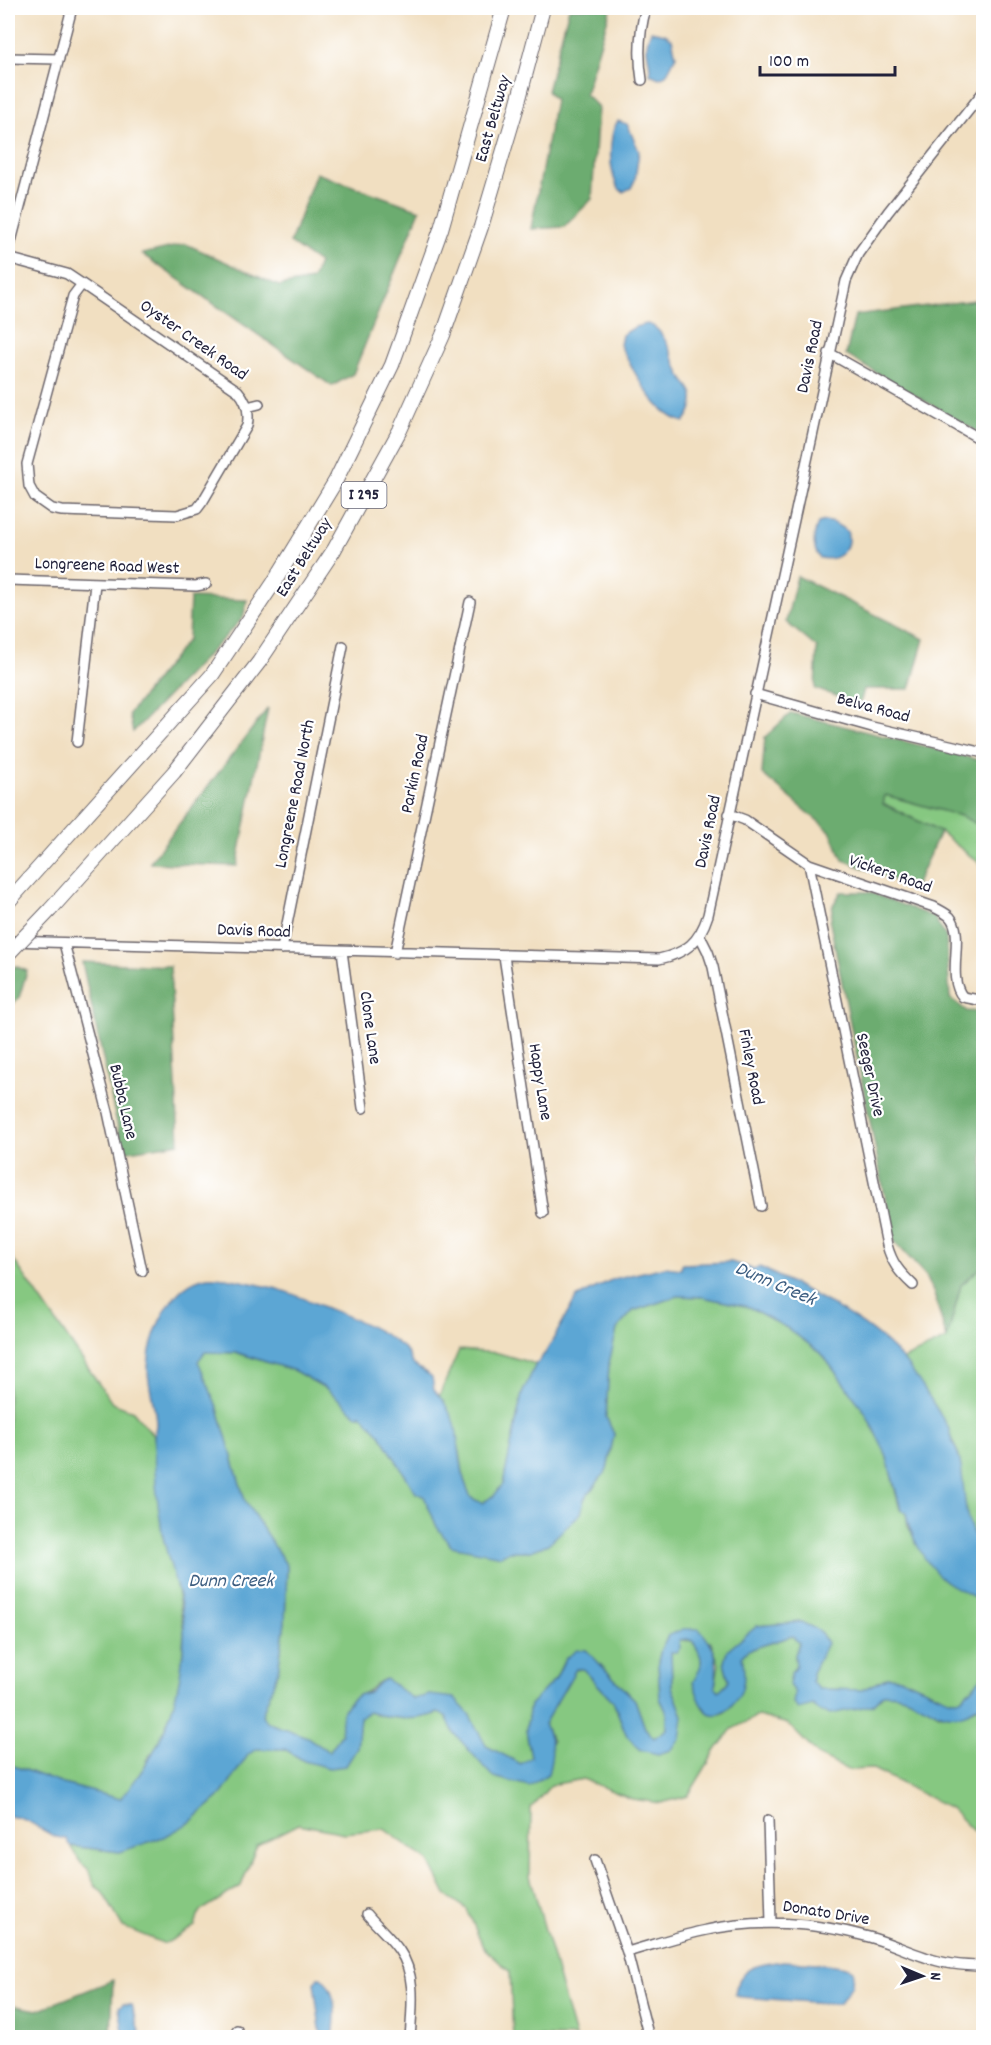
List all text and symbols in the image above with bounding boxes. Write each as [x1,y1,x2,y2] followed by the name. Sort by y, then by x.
[760,39,895,77] scale bar
[769,50,809,75] text: 100 m
[470,72,519,166] street label: East Beltway
[134,294,252,388] street label: Oyster Creek Road
[791,318,831,396] street label: Davis Road
[342,482,386,508] road number: I 295
[271,513,340,603] street label: East Beltway
[34,552,180,582] street label: Longreene Road West
[834,687,912,731] street label: Belva Road
[269,718,323,870] street label: Longreene Road North
[395,732,437,816] street label: Parkin Road
[689,793,729,871] street label: Davis Road
[845,849,935,901] street label: Vickers Road
[217,918,291,946] street label: Davis Road
[352,990,387,1066] street label: Clone Lane
[730,1027,770,1107] street label: Finley Road
[848,1031,890,1119] street label: Seeger Drive
[521,1042,557,1122] street label: Happy Lane
[101,1062,143,1142] street label: Bubba Lane
[730,1255,821,1315] water label: Dunn Creek
[188,1568,275,1596] water label: Dunn Creek
[781,1895,871,1933] street label: Donato Drive
[892,1946,952,2006] north arrow
[923,1972,946,1981] text: N

